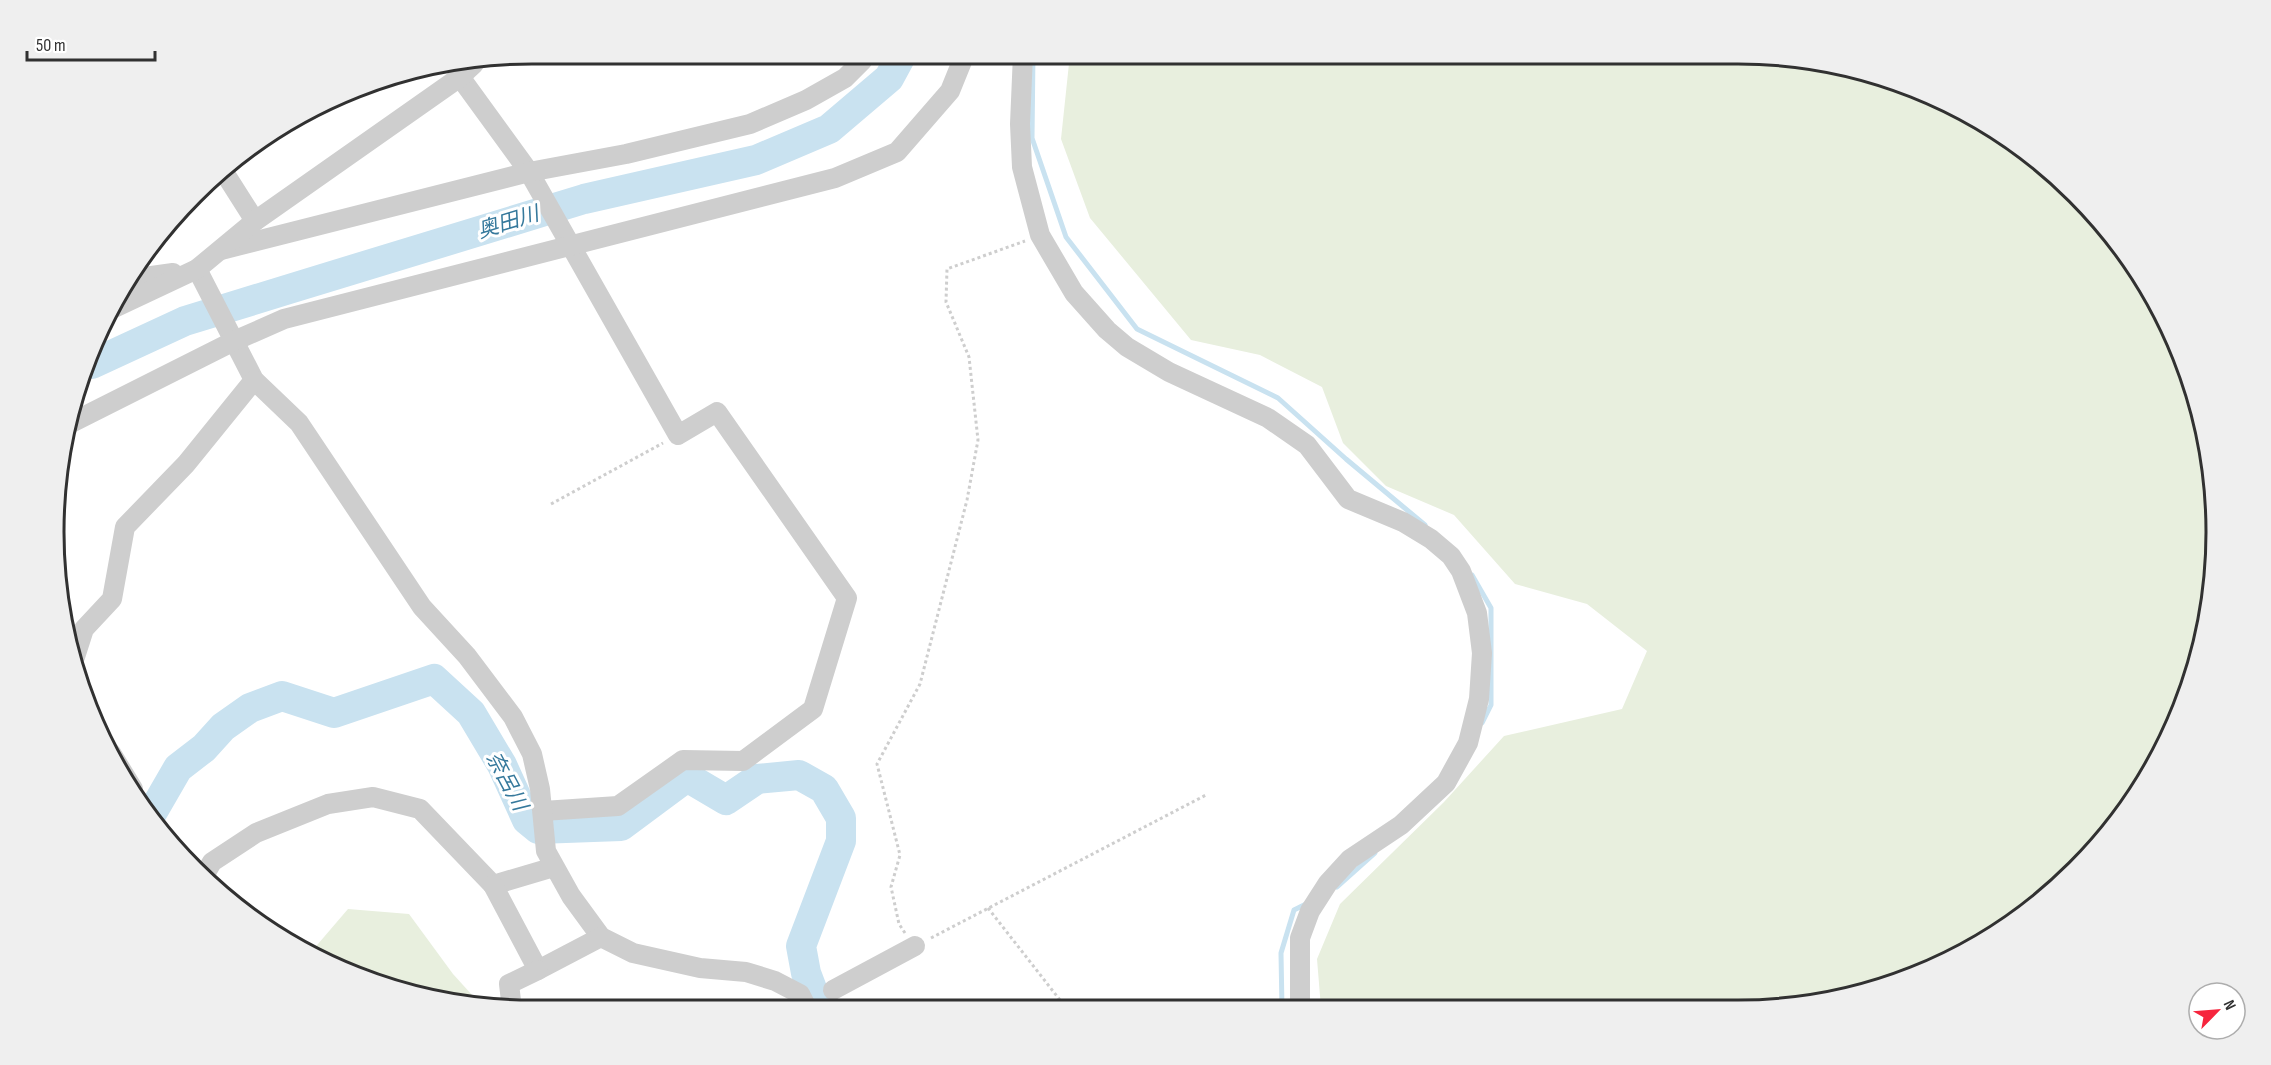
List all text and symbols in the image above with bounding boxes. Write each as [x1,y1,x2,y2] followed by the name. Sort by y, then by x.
[27,24,154,62] scale bar
[36,35,66,56] text: 50 m
[474,201,544,244] water label: 奥田川
[481,748,533,817] water label: 奈呂川
[2187,981,2247,1041] north arrow
[2219,997,2240,1013] text: N

